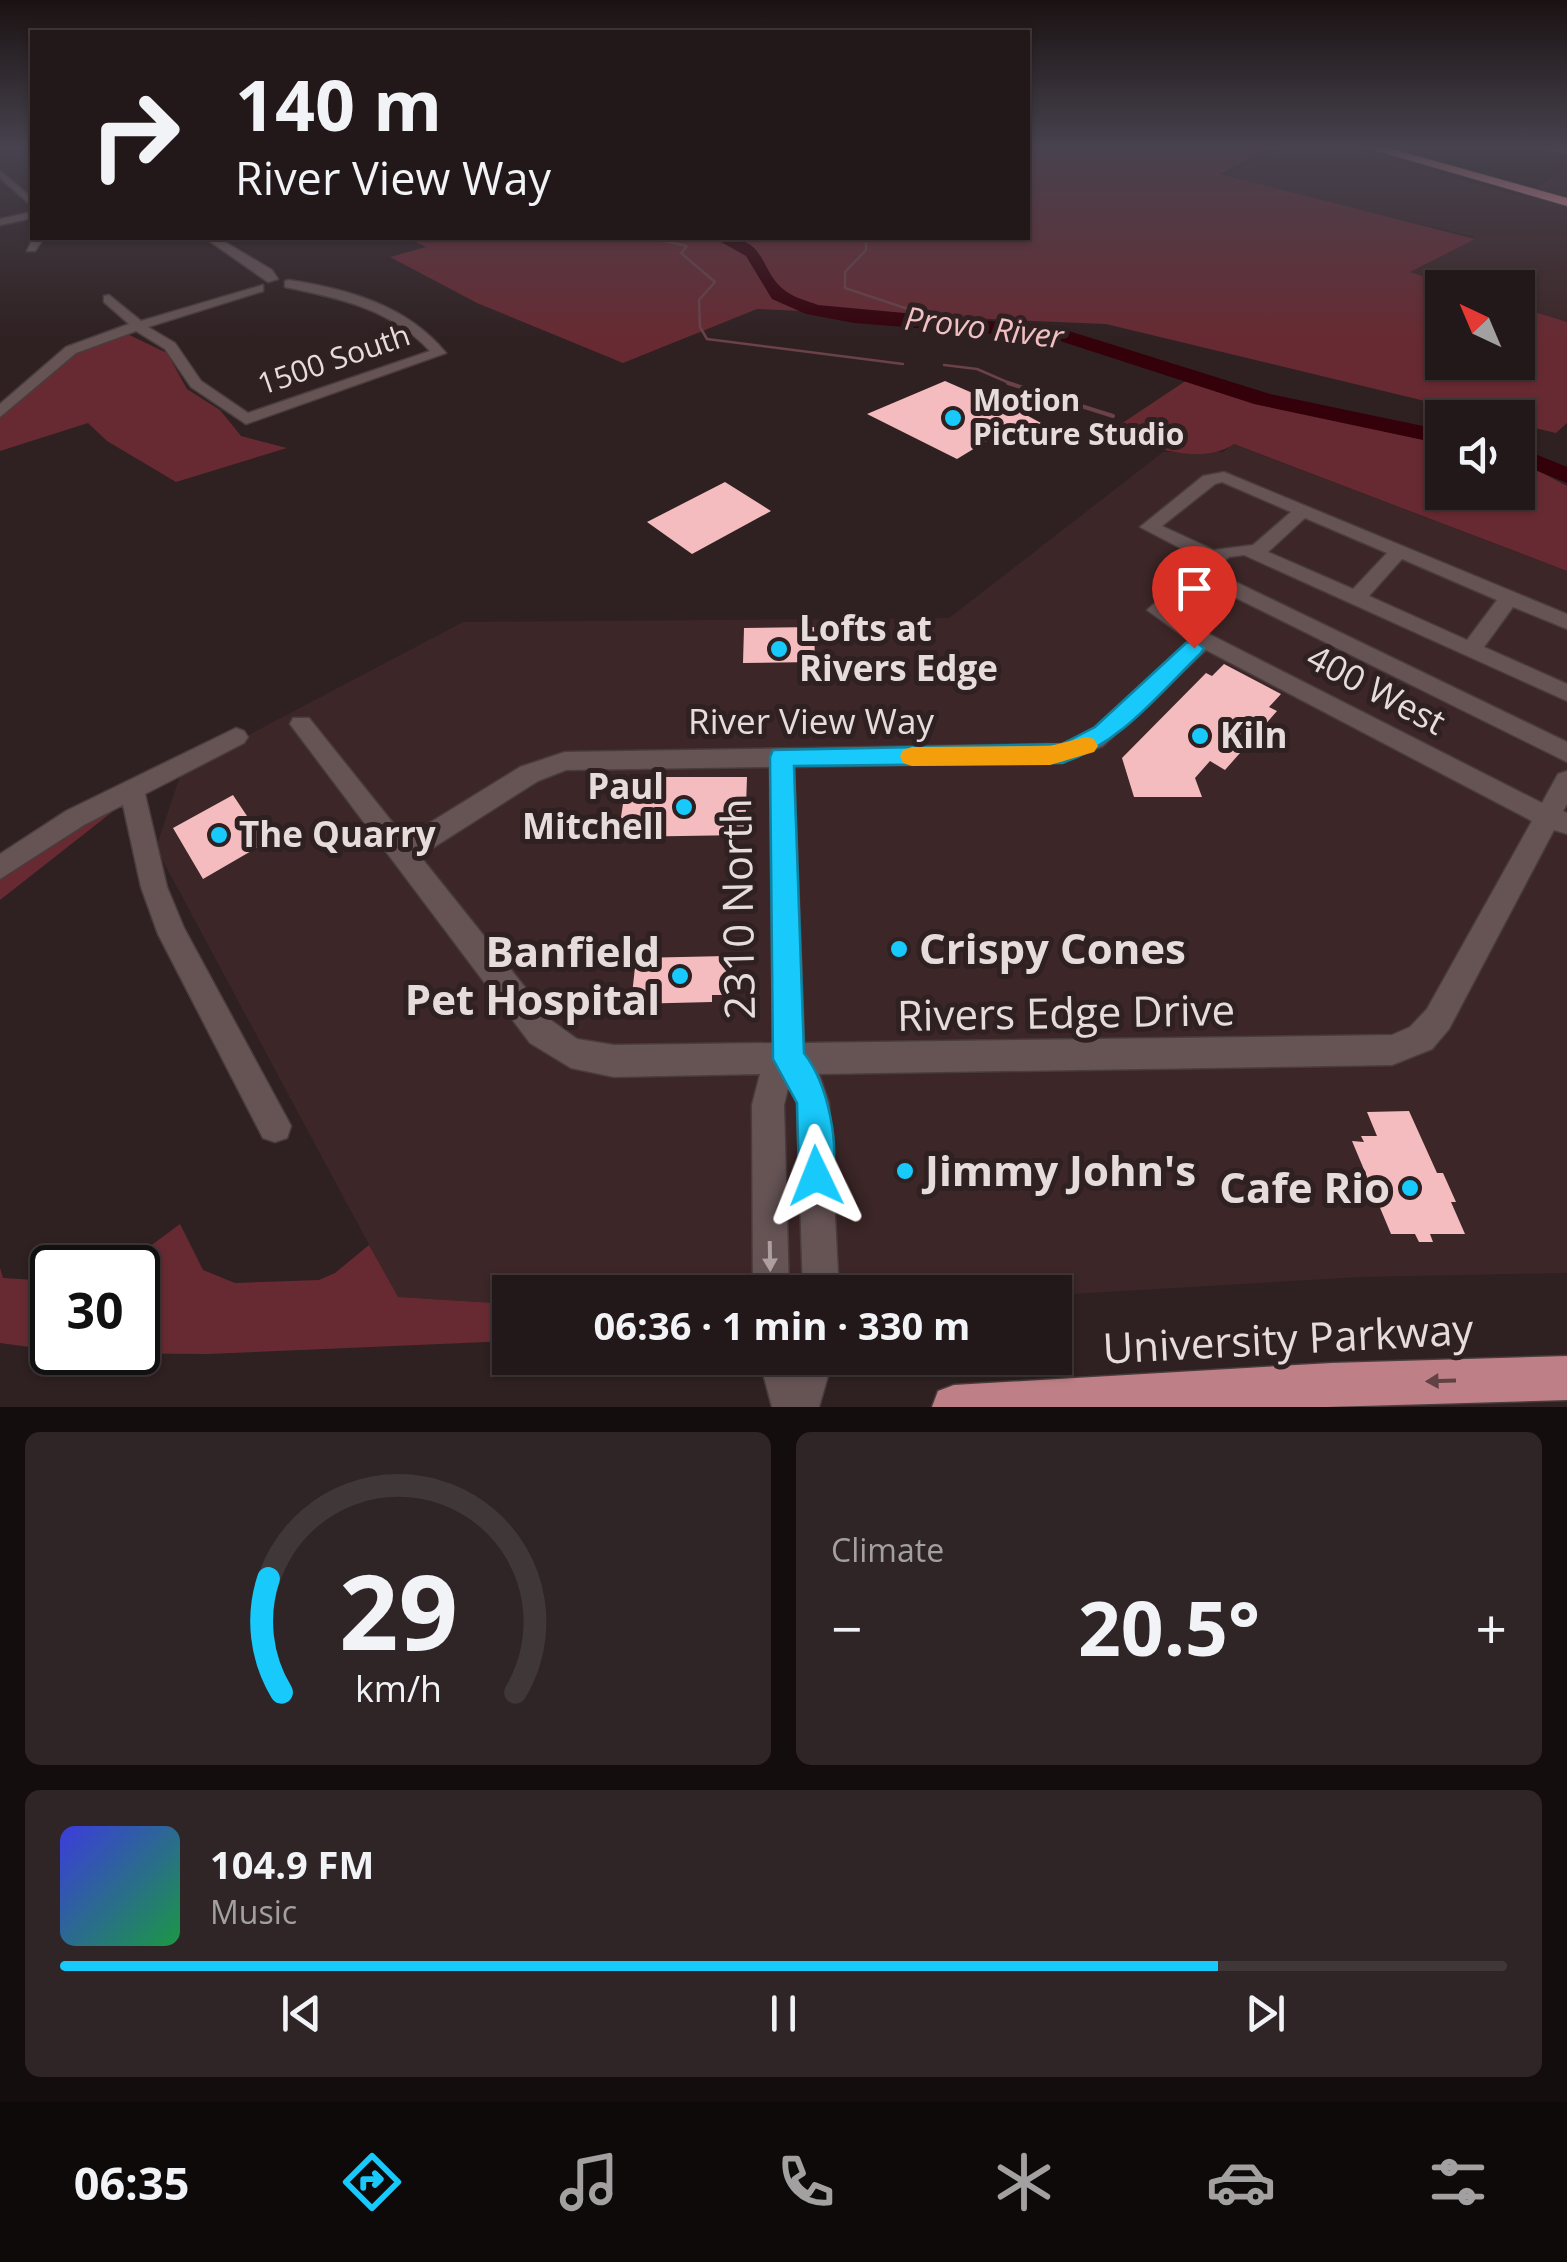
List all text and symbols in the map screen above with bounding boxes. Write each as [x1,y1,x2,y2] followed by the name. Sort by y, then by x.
[235,56,442,152] text: 140 m
[70,70,200,200] icon: right
[235,147,551,208] text: River View Way
[1425,270,1535,380] north arrow
[1425,270,1535,510] map controls
[902,295,1067,358] water label: Provo River
[252,313,415,404] street label: 1500 South
[973,379,1184,454] place label: Motion Picture Studio
[1425,400,1535,510] button: sound
[942,407,964,429] marker: Motion Picture Studio
[1152,546,1237,649] pin
[1167,561,1222,616] icon: arrive
[799,604,998,691] place label: Lofts at Rivers Edge
[1299,633,1454,745] street label: 400 West
[768,638,790,660] marker: Lofts at Rivers Edge
[688,697,934,744] street label: River View Way
[1220,711,1288,758] place label: Kiln
[1189,725,1211,747] marker: Kiln
[522,762,664,849] place label: Paul Mitchell
[673,796,695,818] marker: Paul Mitchell
[706,798,767,1020] street label: 2310 North
[239,810,436,857] place label: The Quarry
[208,824,230,846] marker: The Quarry
[919,919,1186,976] place label: Crispy Cones
[405,922,660,1027] place label: Banfield Pet Hospital
[888,938,910,960] marker: Crispy Cones
[669,965,691,987] marker: Banfield Pet Hospital
[896,980,1236,1043] street label: Rivers Edge Drive
[764,1124,868,1228] position arrow
[921,1141,1196,1198] place label: Jimmy John's
[1219,1158,1390,1215] place label: Cafe Rio
[894,1160,916,1182] marker: Jimmy John's
[1399,1177,1421,1199] marker: Cafe Rio
[762,1240,778,1272] one-way arrow
[30,1245,160,1375] speed limit sign: 30
[594,1299,970,1351] text: 06:36 · 1 min · 330 m
[1101,1299,1476,1376] street label: University Parkway
[1425,1374,1457,1390] one-way arrow
[831,1528,944,1571] text: Climate
[339,1539,457,1680] text: 29
[1078,1576,1260,1678] text: 20.5°
[831,1590,862,1665] text: −
[1476,1590,1507,1665] text: +
[355,1664,441,1712] text: km/h
[210,1838,374,1890] text: 104.9 FM
[210,1890,297,1933] text: Music
[274,1986,329,2041] icon: previous
[756,1986,811,2041] icon: pause
[1238,1986,1293,2041] icon: next
[337,2147,407,2217] icon: directions
[554,2147,624,2217] icon: music
[771,2147,841,2217] icon: phone
[989,2147,1059,2217] icon: climate
[1206,2147,1276,2217] icon: car
[1423,2147,1493,2217] icon: filters
[74,2152,189,2213] text: 06:35

